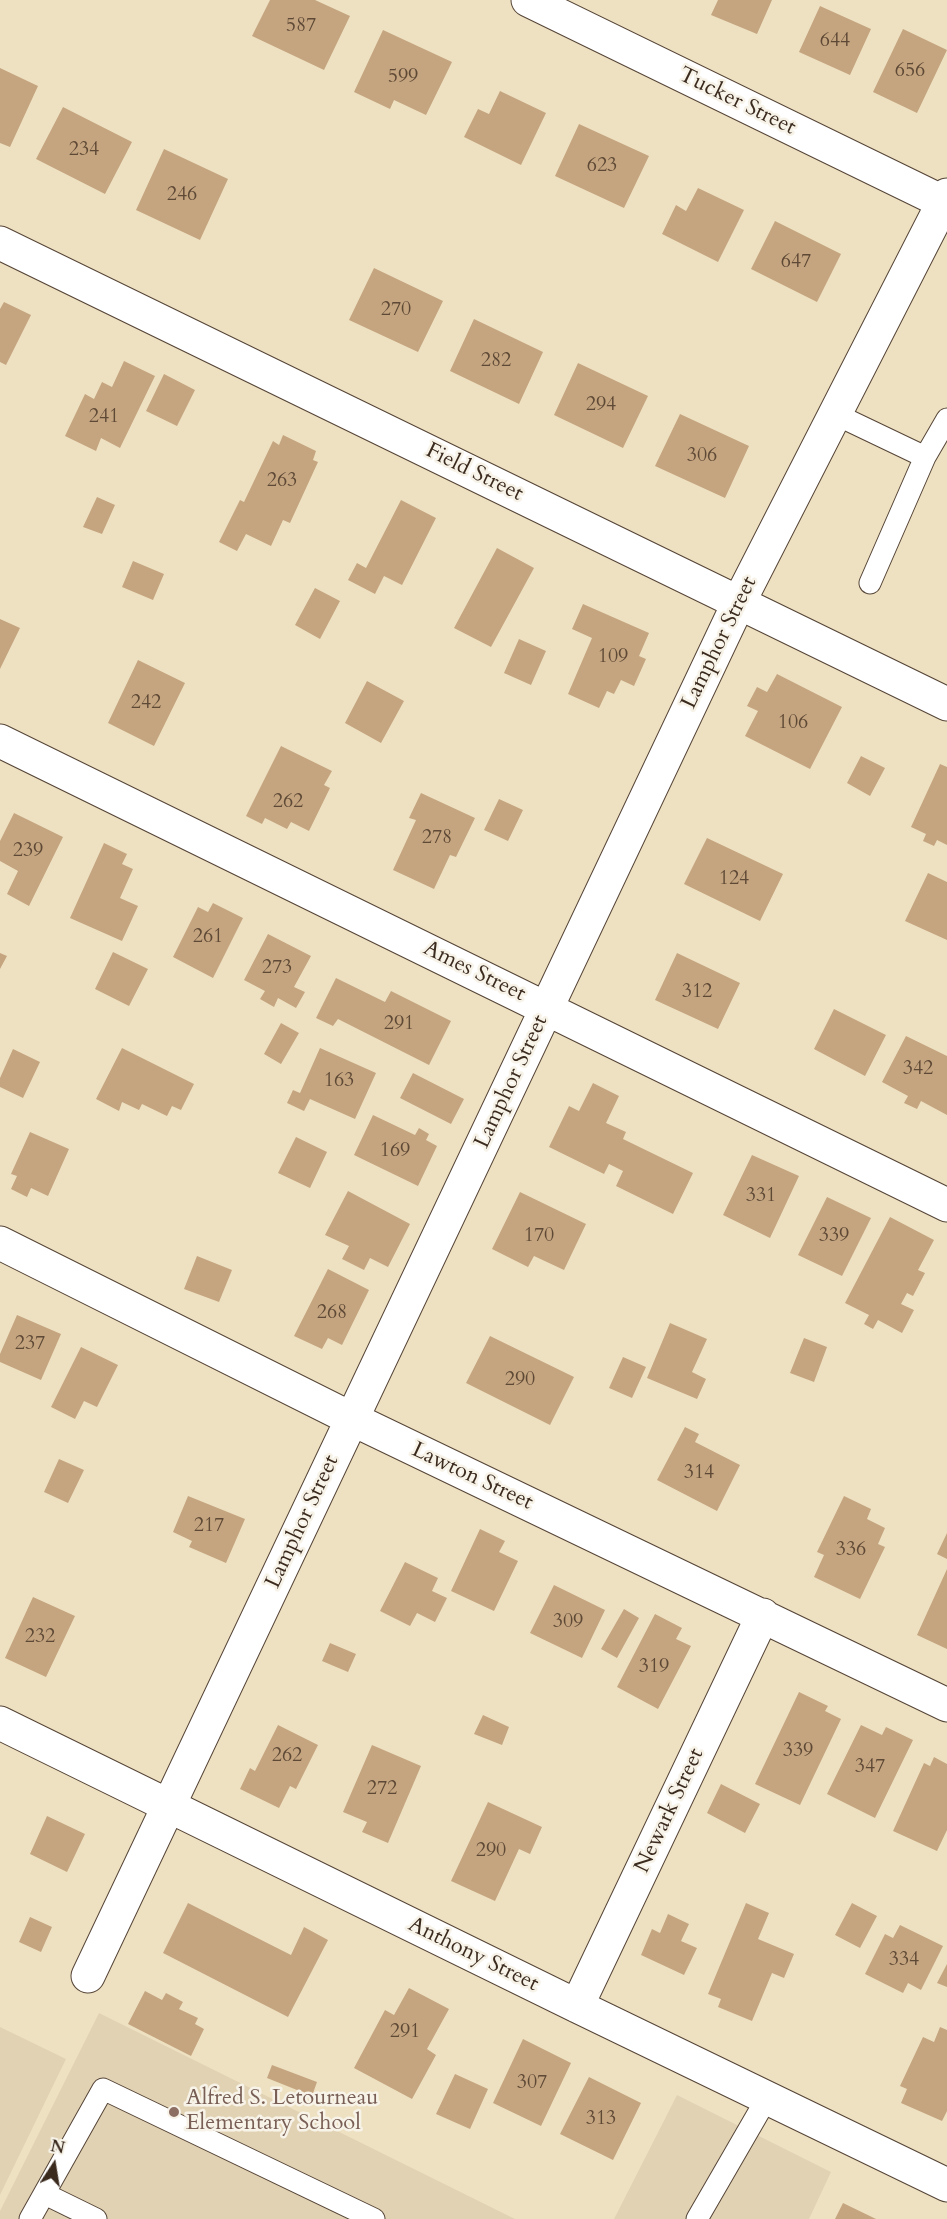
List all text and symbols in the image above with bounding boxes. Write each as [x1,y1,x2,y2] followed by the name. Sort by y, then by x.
[286,14,316,38] house number: 587
[820,29,850,53] house number: 644
[895,59,925,83] house number: 656
[674,62,800,142] street label: Tucker Street
[388,65,418,89] house number: 599
[69,138,99,162] house number: 234
[587,154,617,178] house number: 623
[167,183,197,207] house number: 246
[781,250,811,274] house number: 647
[381,298,411,322] house number: 270
[481,349,511,373] house number: 282
[586,393,616,417] house number: 294
[89,405,119,429] house number: 241
[421,438,527,508] street label: Field Street
[687,444,717,468] house number: 306
[267,469,297,493] house number: 263
[677,573,763,713] street label: Lamphor Street
[598,645,628,669] house number: 109
[131,691,161,715] house number: 242
[778,711,808,735] house number: 106
[273,790,303,814] house number: 262
[422,826,452,850] house number: 278
[13,839,43,863] house number: 239
[719,867,749,891] house number: 124
[193,925,223,949] house number: 261
[419,936,529,1008] street label: Ames Street
[262,956,292,980] house number: 273
[682,980,712,1004] house number: 312
[470,1011,554,1153] street label: Lamphor Street
[384,1012,414,1036] house number: 291
[903,1057,933,1081] house number: 342
[324,1069,354,1093] house number: 163
[380,1139,410,1163] house number: 169
[746,1184,776,1208] house number: 331
[524,1224,554,1248] house number: 170
[819,1224,849,1248] house number: 339
[317,1301,347,1325] house number: 268
[15,1332,45,1356] house number: 237
[505,1368,535,1392] house number: 290
[407,1437,537,1517] street label: Lawton Street
[261,1451,345,1593] street label: Lamphor Street
[684,1461,714,1485] house number: 314
[194,1514,224,1538] house number: 217
[836,1538,866,1562] house number: 336
[553,1610,583,1634] house number: 309
[25,1625,55,1649] house number: 232
[639,1655,669,1679] house number: 319
[783,1739,813,1763] house number: 339
[272,1744,302,1768] house number: 262
[630,1744,710,1878] street label: Newark Street
[855,1755,885,1779] house number: 347
[367,1777,397,1801] house number: 272
[476,1839,506,1863] house number: 290
[403,1912,543,1998] street label: Anthony Street
[889,1948,919,1972] house number: 334
[390,2020,420,2044] house number: 291
[517,2071,547,2095] house number: 307
[186,2086,378,2138] place label: Alfred S. Letourneau Elementary School
[167,2105,181,2119] marker: Alfred S. Letourneau Elementary School
[586,2107,616,2131] house number: 313
[24,2135,84,2195] north arrow
[49,2135,67,2160] text: N

